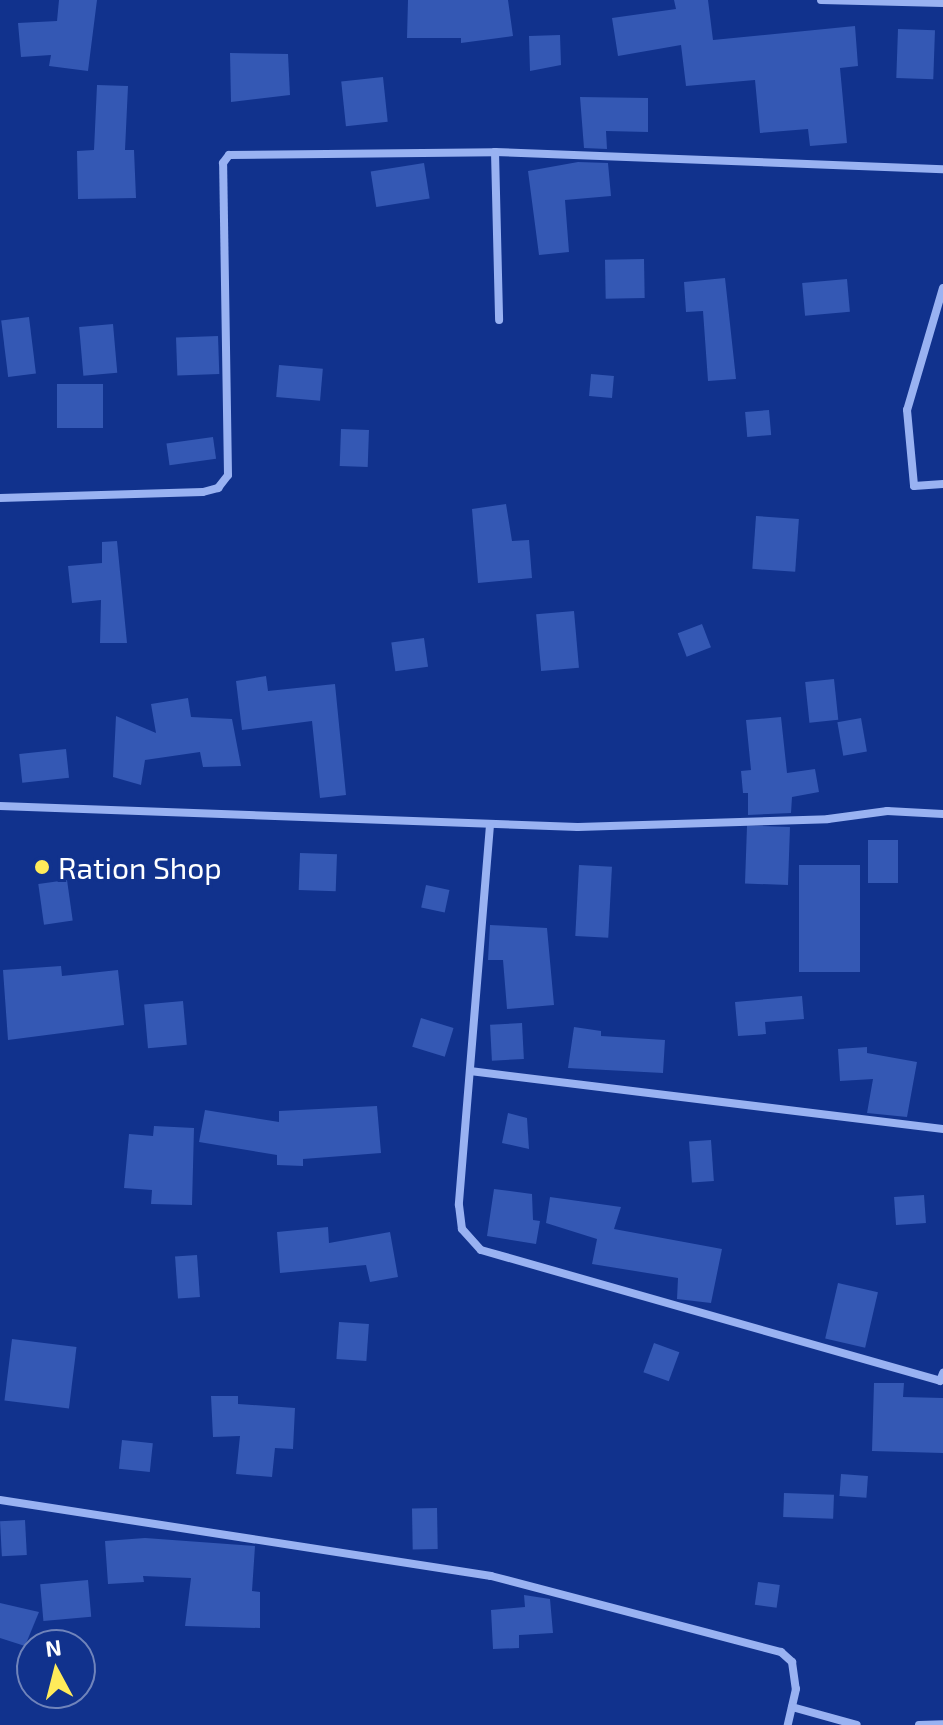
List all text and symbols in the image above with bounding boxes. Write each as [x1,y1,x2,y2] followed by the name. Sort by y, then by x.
[58,849,222,885] place label: Ration Shop
[33,858,51,876] marker: Ration Shop
[16,1629,96,1709] north arrow
[44,1633,63,1661] text: N

